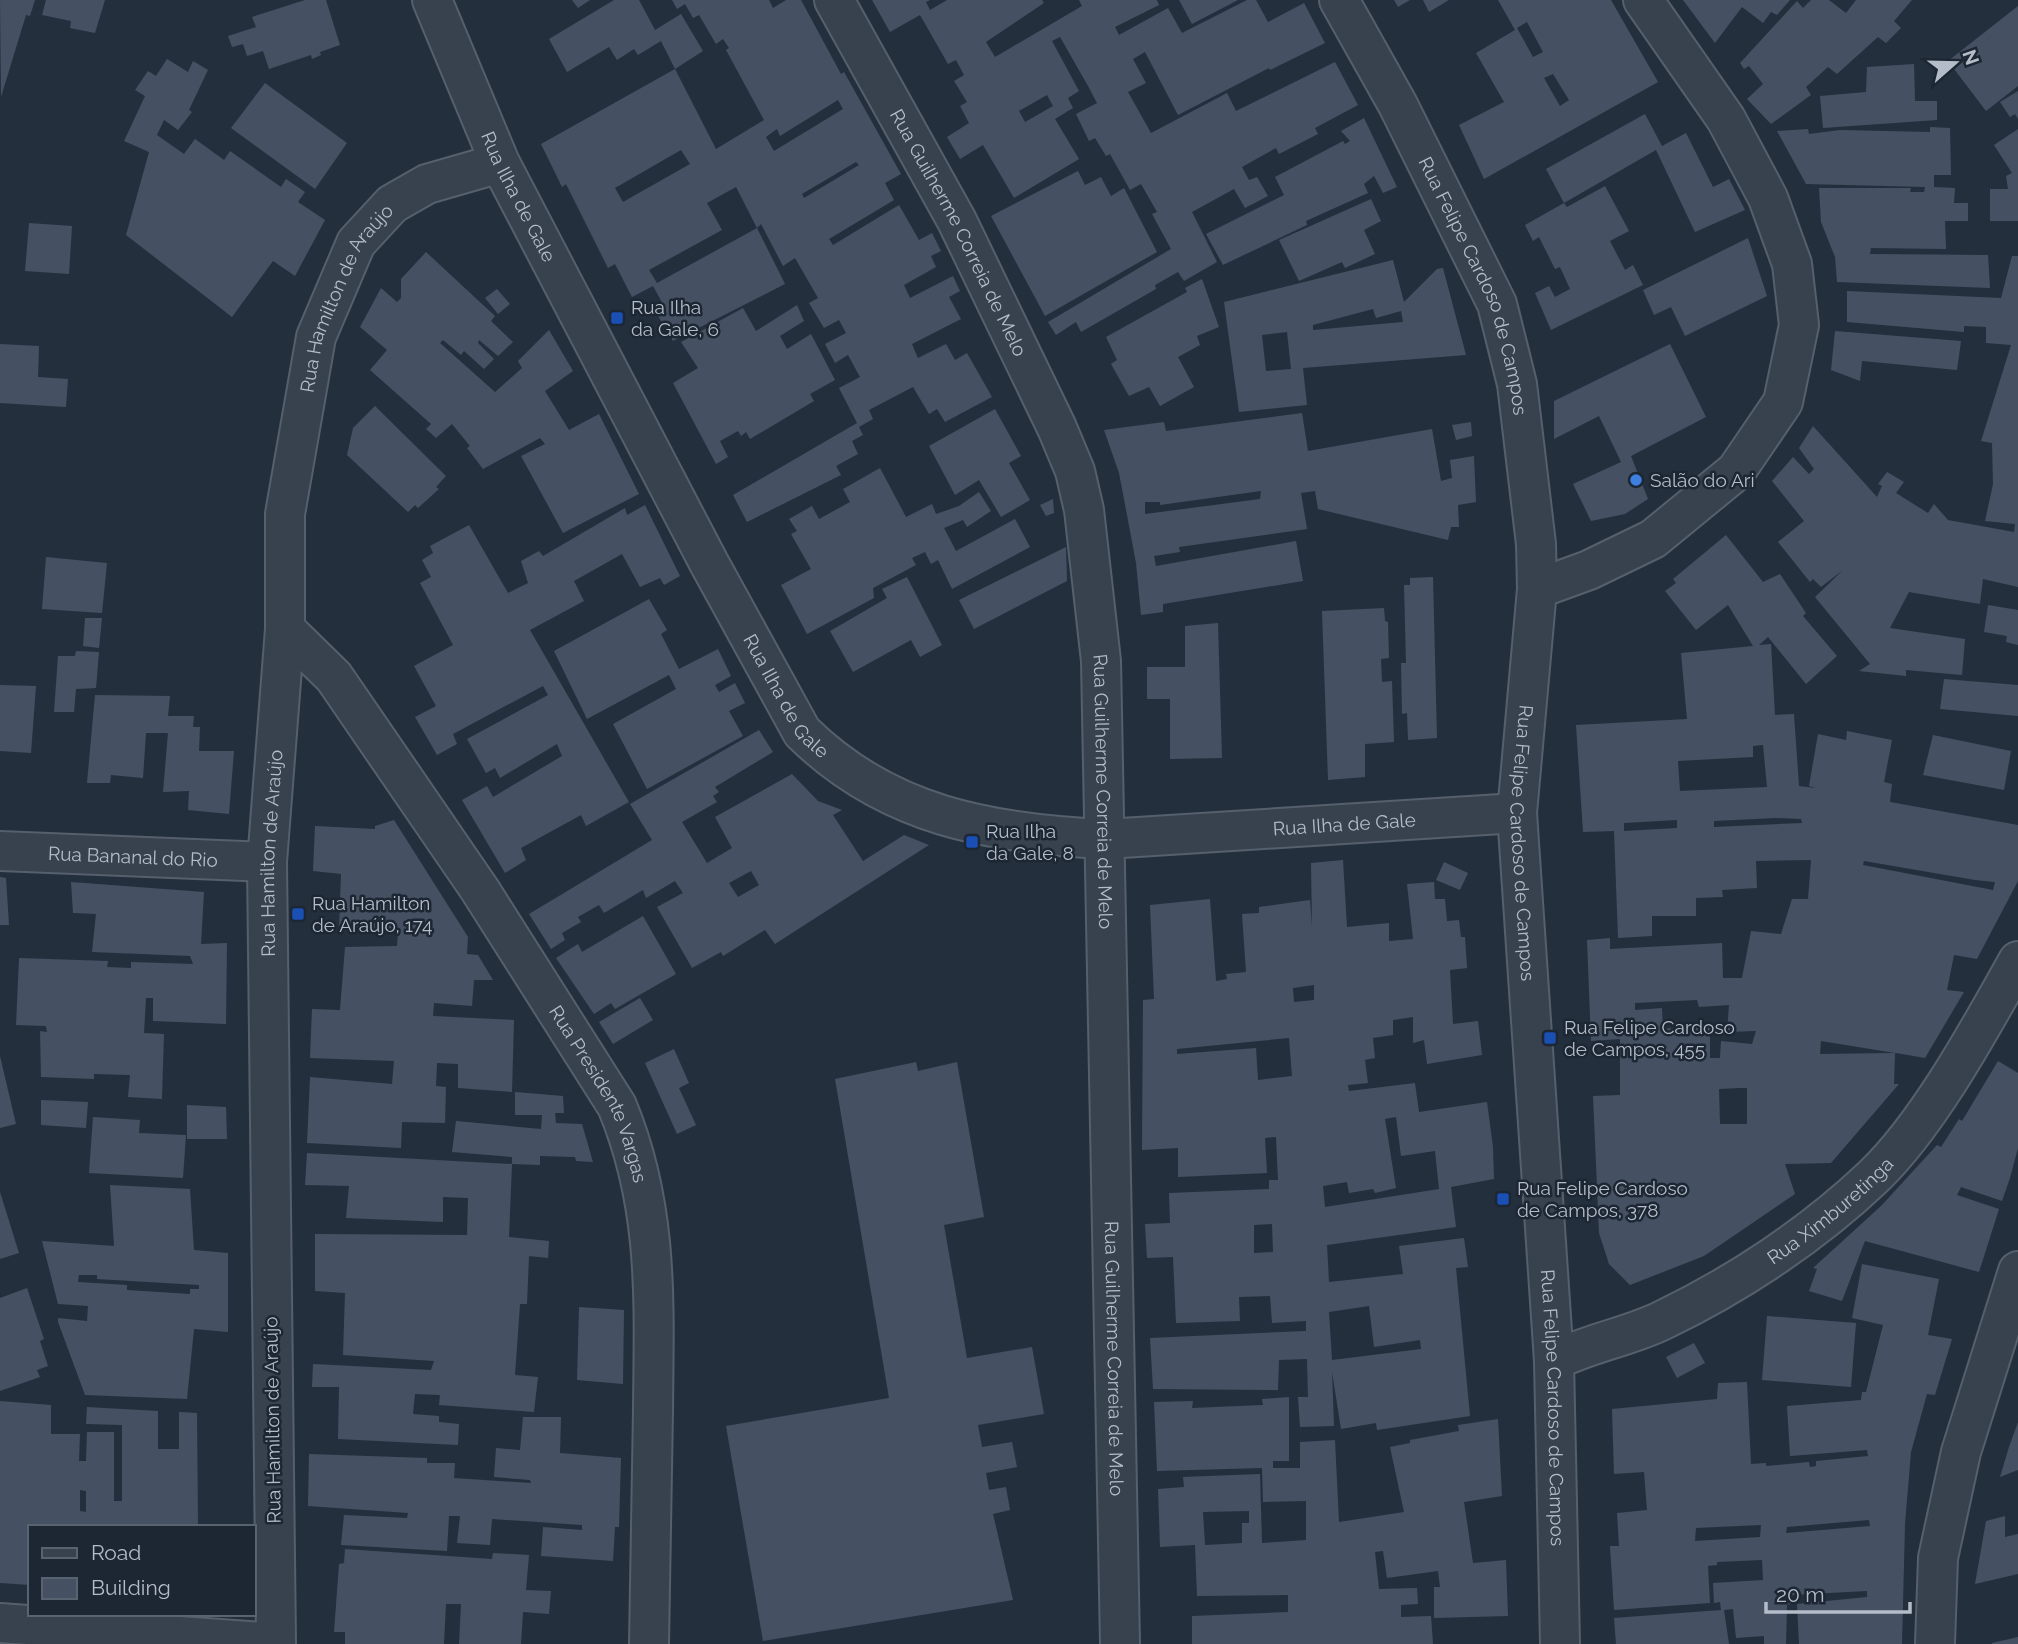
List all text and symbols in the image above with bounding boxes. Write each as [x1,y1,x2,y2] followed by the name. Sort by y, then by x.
[1920,28,1990,98] north arrow
[1958,47,1984,68] text: N
[886,105,1032,360] street label: Rua Guilherme Correia de Melo
[477,128,561,266] street label: Rua Ilha de Gale
[1414,153,1532,416] street label: Rua Felipe Cardoso de Campos
[295,199,397,394] street label: Rua Hamilton de Araújo
[631,296,719,340] place label: Rua Ilha da Gale, 6
[609,310,625,326] marker: Rua Ilha da Gale, 6
[1650,469,1755,491] place label: Salão do Ari
[1628,472,1644,488] marker: Salão do Ari
[739,630,833,762] street label: Rua Ilha de Gale
[1089,653,1117,929] street label: Rua Guilherme Correia de Melo
[1506,704,1539,982] street label: Rua Felipe Cardoso de Campos
[256,749,287,957] street label: Rua Hamilton de Araújo
[1272,808,1416,839] street label: Rua Ilha de Gale
[986,820,1074,864] place label: Rua Ilha da Gale, 8
[964,834,980,850] marker: Rua Ilha da Gale, 8
[48,842,218,871] street label: Rua Bananal do Rio
[312,892,432,936] place label: Rua Hamilton de Araújo, 174
[290,906,306,922] marker: Rua Hamilton de Araújo, 174
[545,1001,652,1185] street label: Rua Presidente Vargas
[1564,1016,1735,1060] place label: Rua Felipe Cardoso de Campos, 455
[1542,1030,1558,1046] marker: Rua Felipe Cardoso de Campos, 455
[1763,1153,1897,1269] street label: Rua Ximburetinga
[1517,1177,1688,1221] place label: Rua Felipe Cardoso de Campos, 378
[1495,1191,1511,1207] marker: Rua Felipe Cardoso de Campos, 378
[1101,1221,1128,1496] street label: Rua Guilherme Correia de Melo
[1537,1269,1569,1546] street label: Rua Felipe Cardoso de Campos
[259,1316,285,1524] street label: Rua Hamilton de Araújo
[28,1525,256,1616] legend
[91,1540,141,1565] text: Road
[1766,1570,1910,1614] scale bar
[91,1575,171,1600] text: Building
[1776,1582,1824,1607] text: 20 m

